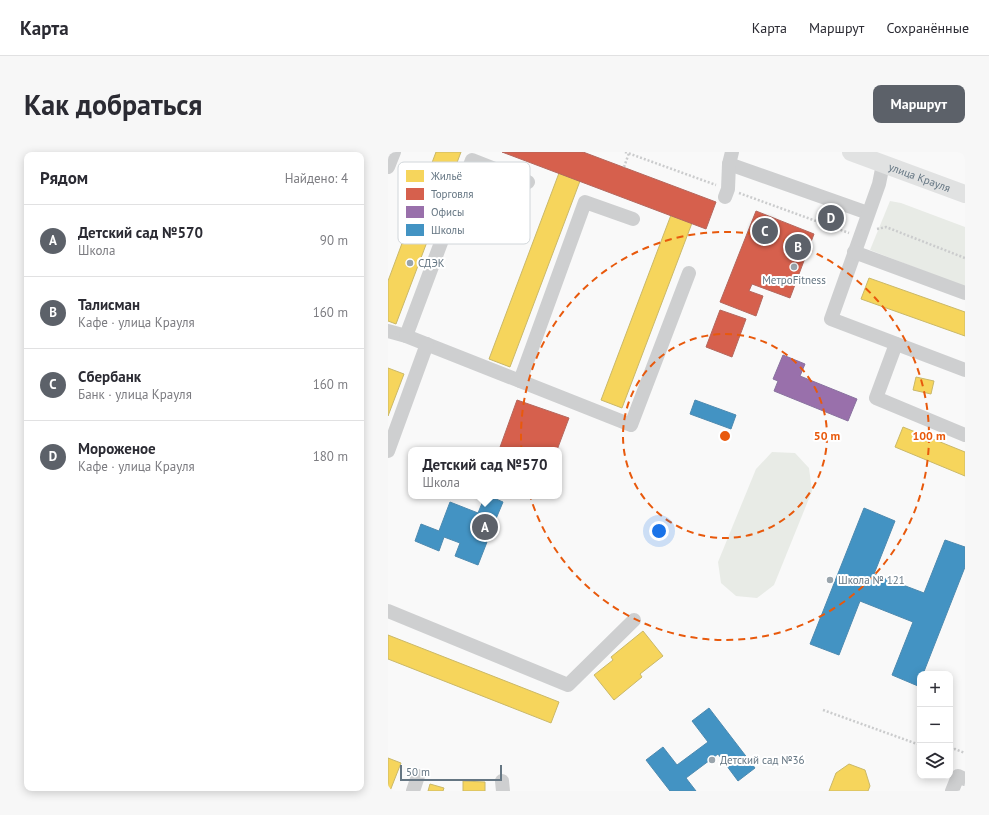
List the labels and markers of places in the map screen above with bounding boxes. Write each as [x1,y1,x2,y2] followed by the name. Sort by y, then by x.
[818,203,844,233] pin: D
[752,216,778,246] pin: C
[785,232,811,262] pin: B
[418,256,445,270] place label: СДЭК
[405,258,415,268] marker: СДЭК
[789,262,799,272] marker: МетроFitness
[762,273,826,287] place label: МетроFitness
[718,429,732,443] centre of rings
[472,512,498,542] pin: A
[838,573,905,587] place label: Школа № 121
[825,575,835,585] marker: Школа № 121
[720,753,805,767] place label: Детский сад №36
[707,755,717,765] marker: Детский сад №36

